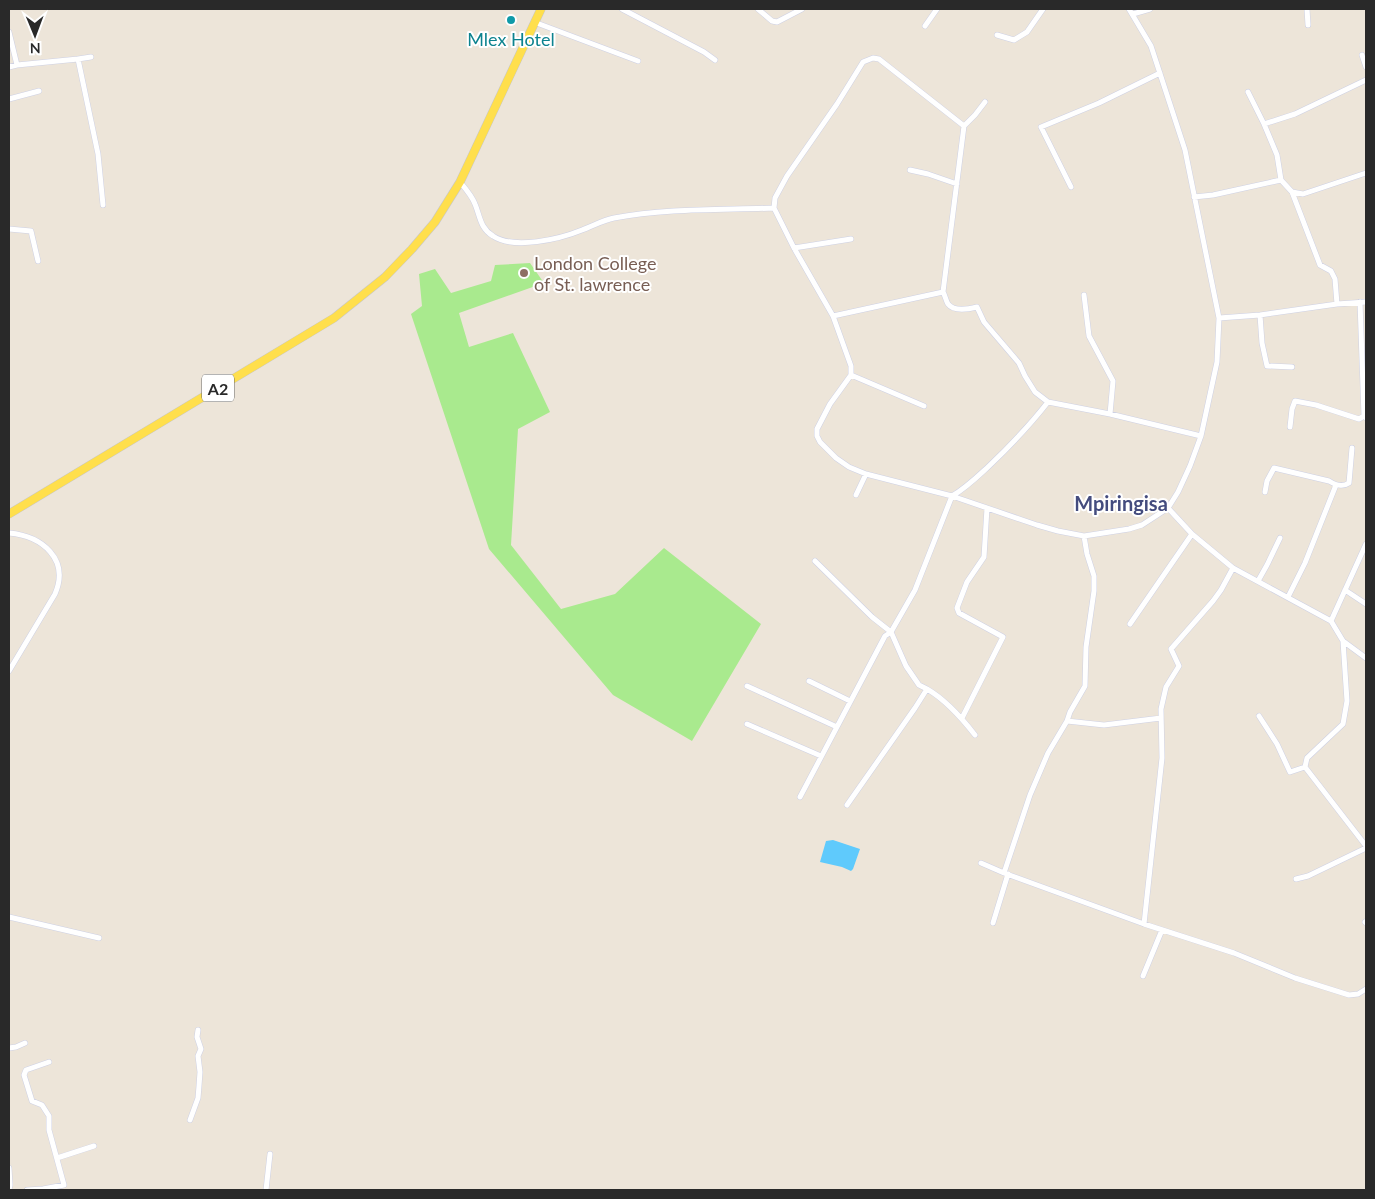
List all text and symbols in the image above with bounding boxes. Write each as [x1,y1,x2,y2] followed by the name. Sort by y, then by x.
[10,10,60,60] north arrow
[505,14,517,26] marker: Mlex Hotel
[467,28,555,50] place label: Mlex Hotel
[30,40,41,57] text: N
[534,252,657,295] place label: London College of St. lawrence
[518,267,530,279] marker: London College of St. lawrence
[202,374,234,402] road number: A2
[1074,491,1168,515] district label: Mpiringisa

